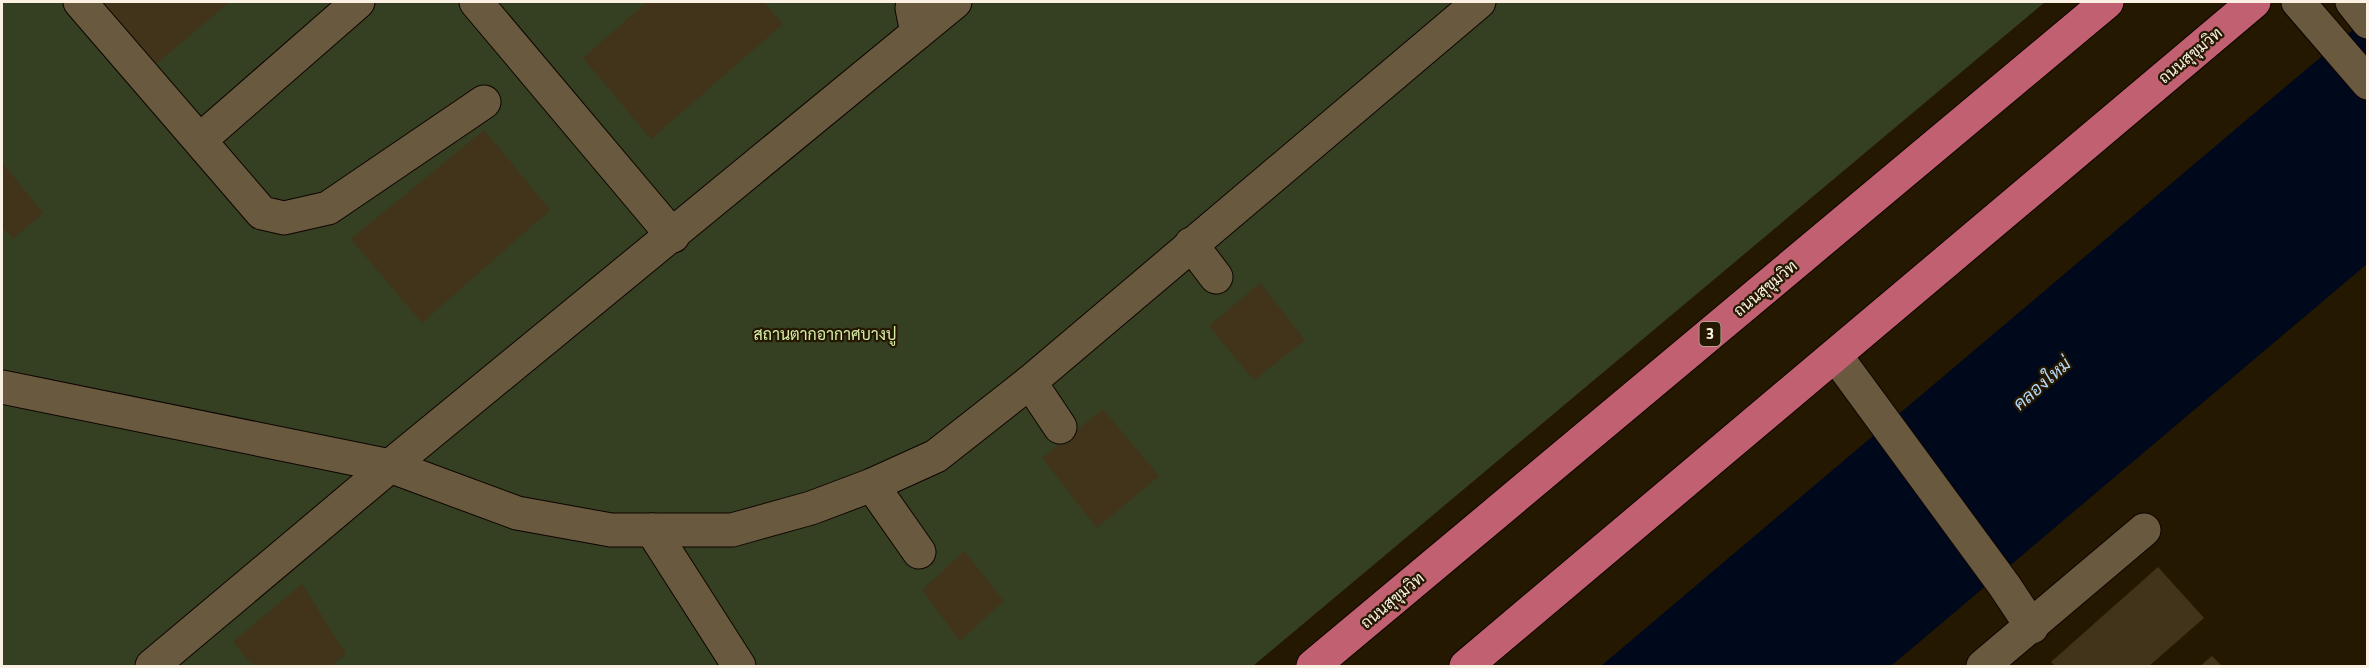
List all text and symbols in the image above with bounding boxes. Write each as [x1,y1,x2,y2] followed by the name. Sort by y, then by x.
[2153,21,2227,89] street label: ถนนสุขุมวิท
[1728,254,1802,322] street label: ถนนสุขุมวิท
[754,322,896,346] park label: สถานตากอากาศบางปู
[1700,322,1720,346] road number: 3
[2007,350,2078,417] water label: คลองใหม่
[1355,566,1429,634] street label: ถนนสุขุมวิท

